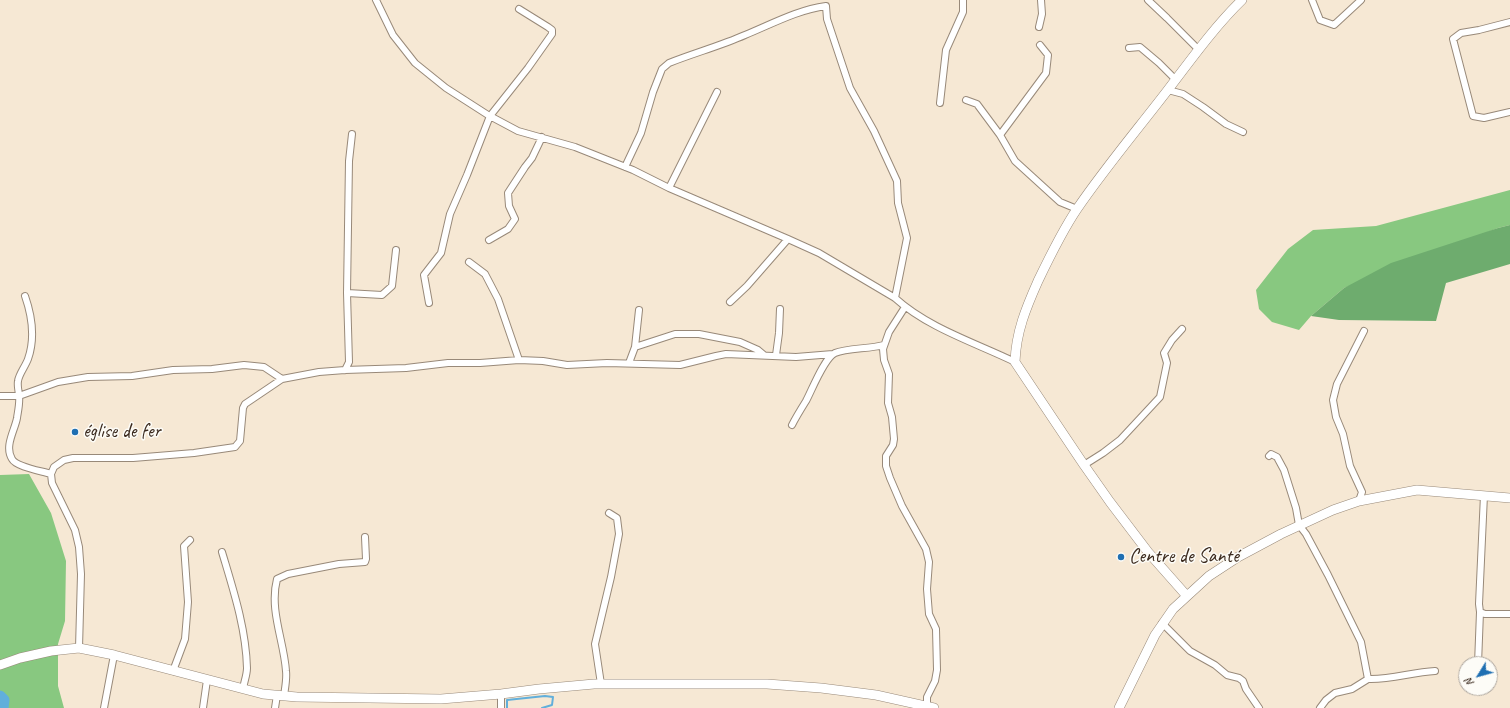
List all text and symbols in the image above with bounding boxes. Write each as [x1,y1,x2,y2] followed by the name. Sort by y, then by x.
[83,420,161,444] place label: église de fer
[70,427,80,437] marker: église de fer
[1129,545,1239,569] place label: Centre de Santé
[1116,552,1126,562] marker: Centre de Santé
[1458,656,1498,696] north arrow
[1462,676,1477,690] text: N

